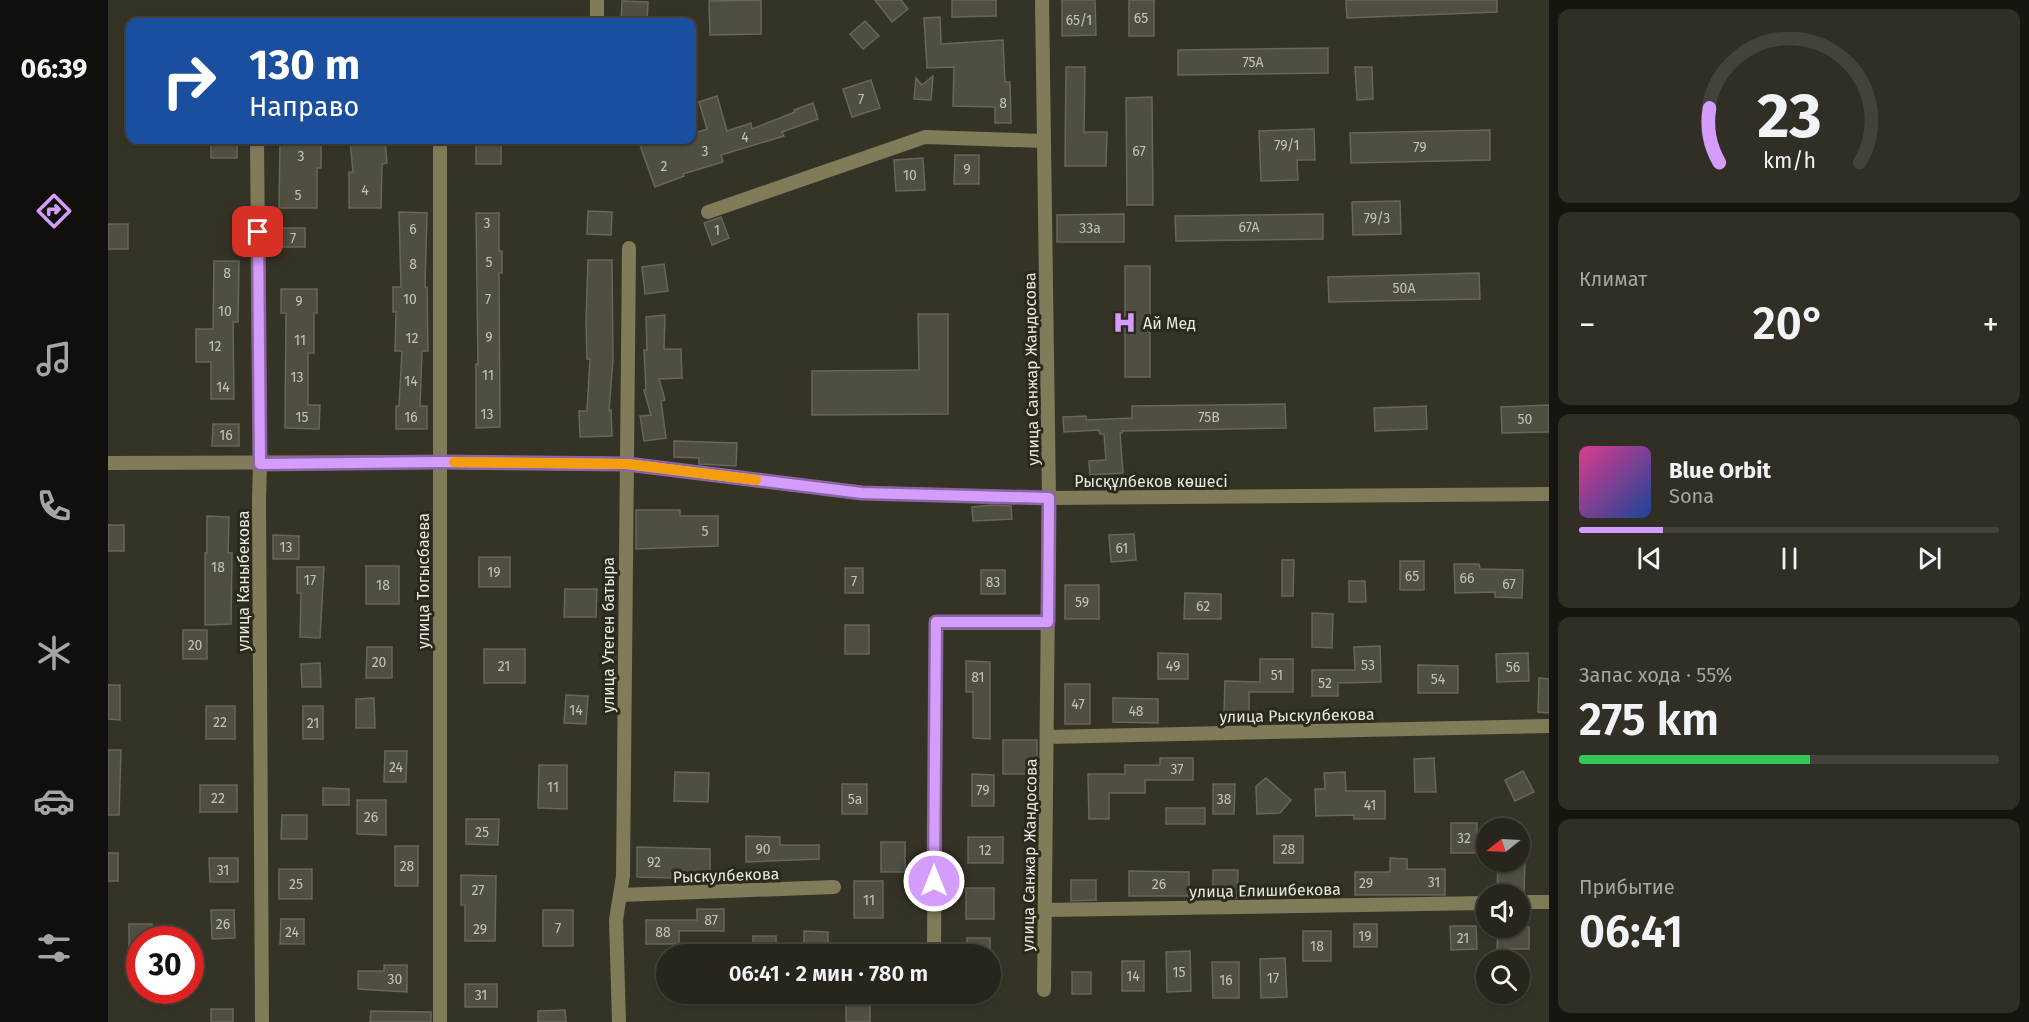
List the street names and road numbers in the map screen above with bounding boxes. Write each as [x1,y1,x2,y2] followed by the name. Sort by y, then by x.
[1020,272,1043,466] street label: улица Санжар Жандосова
[1074,472,1228,491] street label: Рысқұлбеков көшесі
[234,510,253,652] street label: улица Каныбекова
[414,513,433,649] street label: улица Тогысбаева
[599,557,618,713] street label: улица Утеген батыра
[1219,705,1375,726] street label: улица Рыскулбекова
[1018,758,1041,952] street label: улица Санжар Жандосова
[672,864,780,887] street label: Рыскулбекова
[1189,880,1341,901] street label: улица Елишибекова

